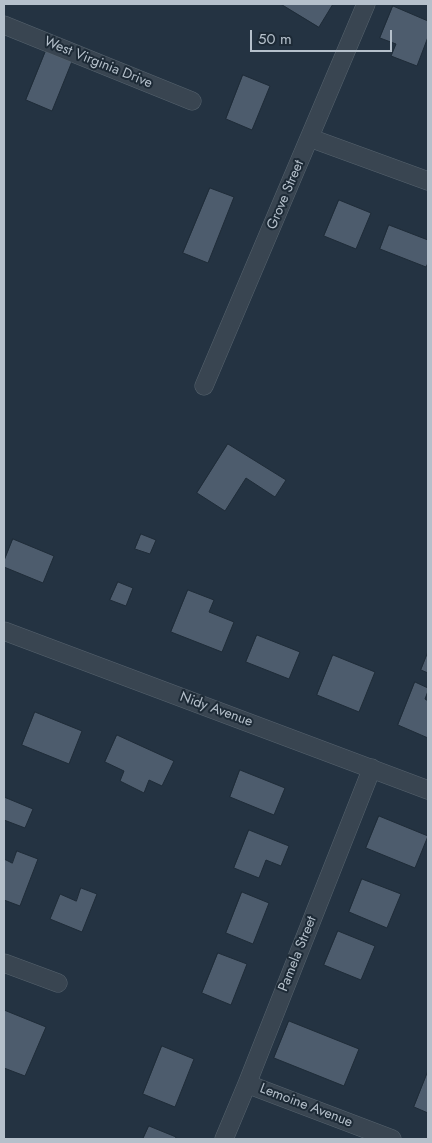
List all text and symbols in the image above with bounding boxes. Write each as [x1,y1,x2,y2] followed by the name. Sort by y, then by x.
[252,20,394,52] scale bar
[258,28,292,50] text: 50 m
[41,34,155,92] street label: West Virginia Drive
[264,158,308,232] street label: Grove Street
[177,689,255,731] street label: Nidy Avenue
[275,914,321,994] street label: Pamela Street
[257,1081,355,1131] street label: Lemoine Avenue

